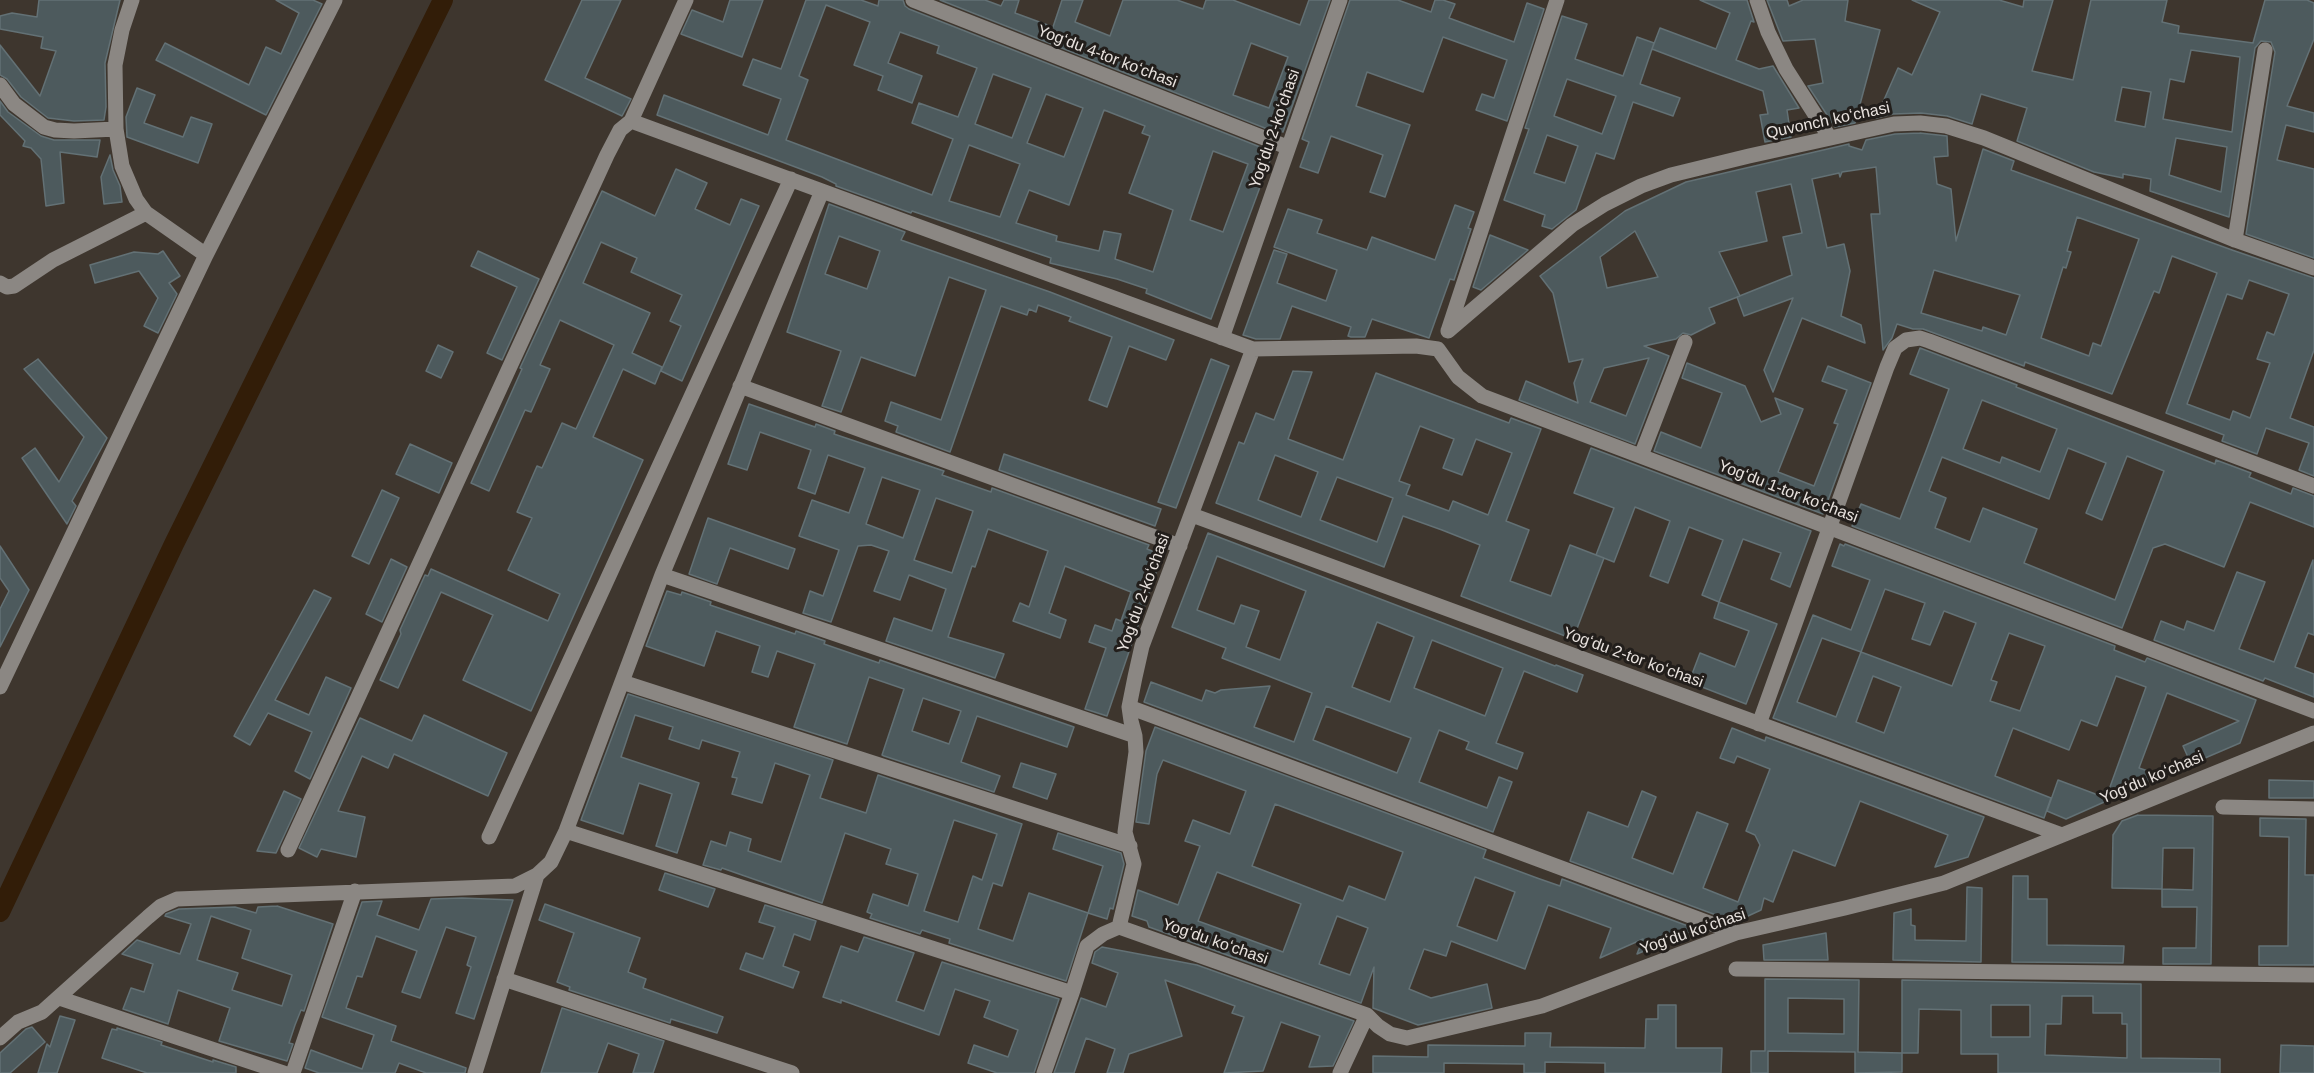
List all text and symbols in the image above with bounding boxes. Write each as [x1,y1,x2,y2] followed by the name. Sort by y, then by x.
[1035,22,1179,92] street label: Yogʻdu 4-tor koʻchasi
[1246,67,1304,191] street label: Yogʻdu 2-koʻchasi
[1764,98,1892,144] street label: Quvonch koʻchasi
[1716,457,1860,527] street label: Yogʻdu 1-tor koʻchasi
[1114,531,1174,655] street label: Yogʻdu 2-koʻchasi
[1560,624,1706,692] street label: Yogʻdu 2-tor koʻchasi
[2097,748,2207,808] street label: Yogʻdu koʻchasi
[1638,905,1748,959] street label: Yogʻdu koʻchasi
[1160,915,1270,969] street label: Yogʻdu koʻchasi

